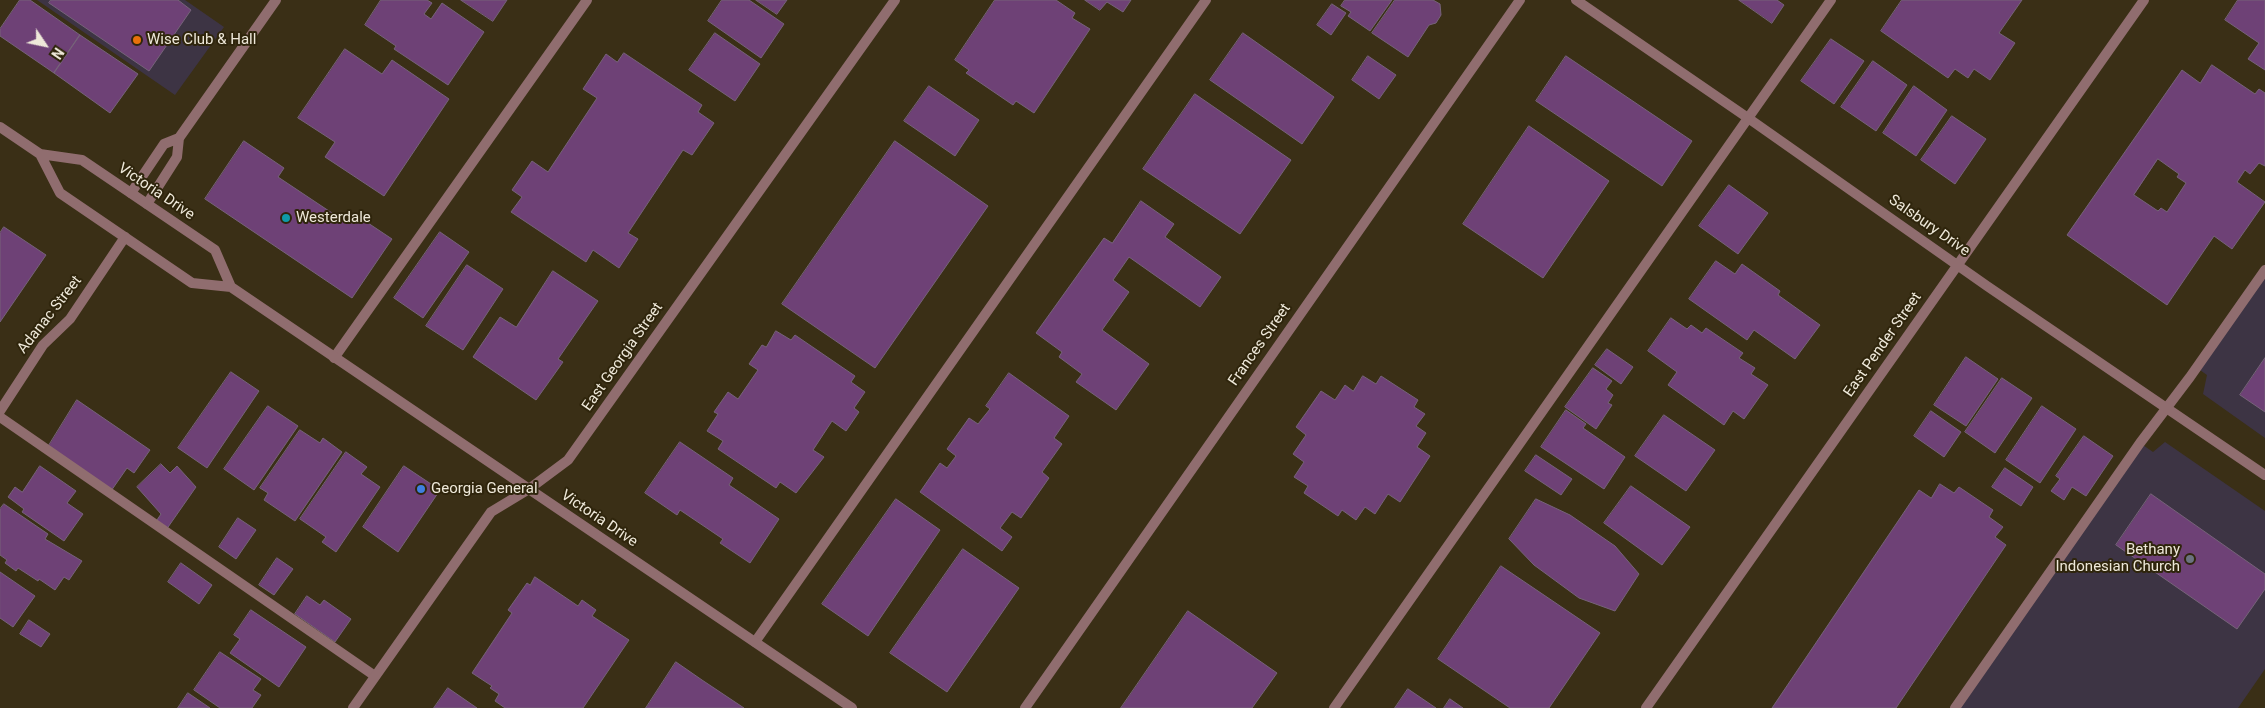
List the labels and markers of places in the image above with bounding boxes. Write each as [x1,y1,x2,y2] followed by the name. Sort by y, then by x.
[147,31,256,49] place label: Wise Club & Hall
[131,34,143,46] marker: Wise Club & Hall
[296,209,371,227] place label: Westerdale
[280,212,292,224] marker: Westerdale
[431,480,538,498] place label: Georgia General
[415,483,427,495] marker: Georgia General
[2055,541,2180,576] place label: Bethany Indonesian Church
[2184,553,2196,565] marker: Bethany Indonesian Church

